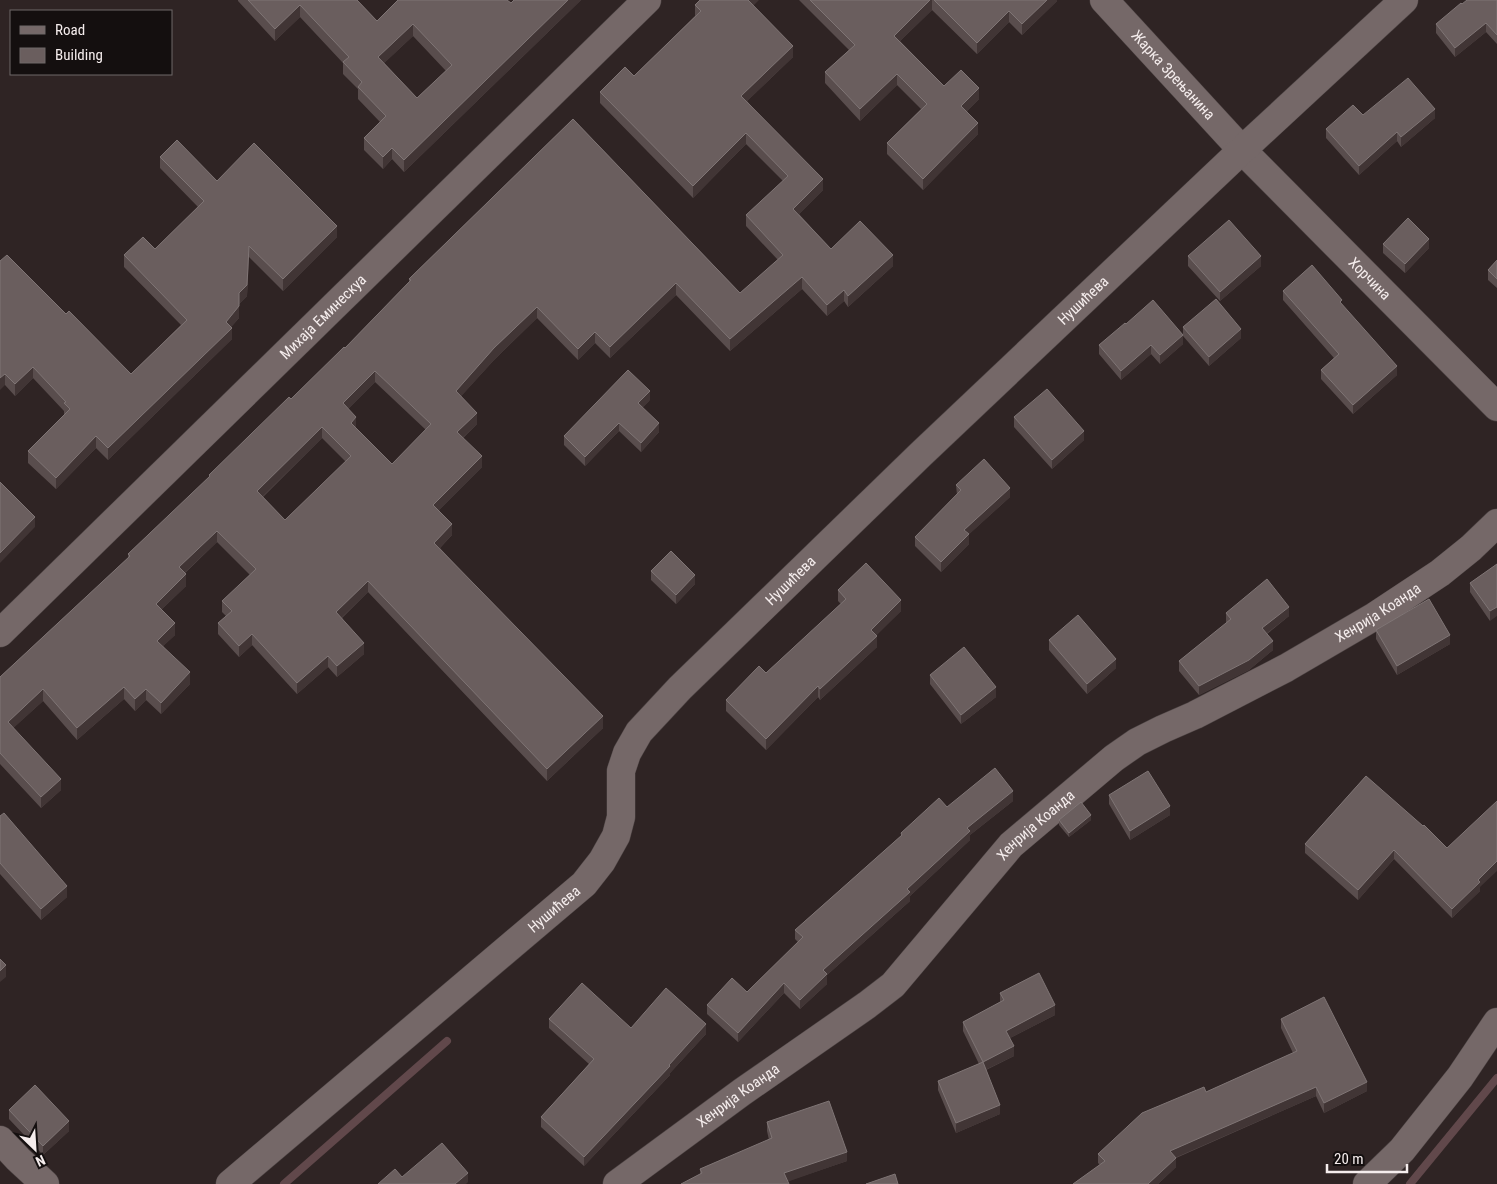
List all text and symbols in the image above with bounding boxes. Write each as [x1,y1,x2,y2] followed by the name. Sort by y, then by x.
[10,10,172,75] legend
[55,21,85,39] text: Road
[1128,27,1219,123] street label: Жарка Зрењанина
[55,46,103,64] text: Building
[1345,254,1395,304] street label: Хорчина
[276,271,370,363] street label: Михаја Еминескуа
[1054,272,1112,329] street label: Нушићева
[762,552,819,609] street label: Нушићева
[1332,579,1424,646] street label: Хенрија Коанда
[993,786,1078,864] street label: Хенрија Коанда
[524,882,584,936] street label: Нушићева
[693,1060,783,1131] street label: Хенрија Коанда
[10,1124,60,1174] north arrow
[1327,1142,1407,1174] scale bar
[1334,1150,1364,1168] text: 20 m
[33,1152,48,1170] text: N

